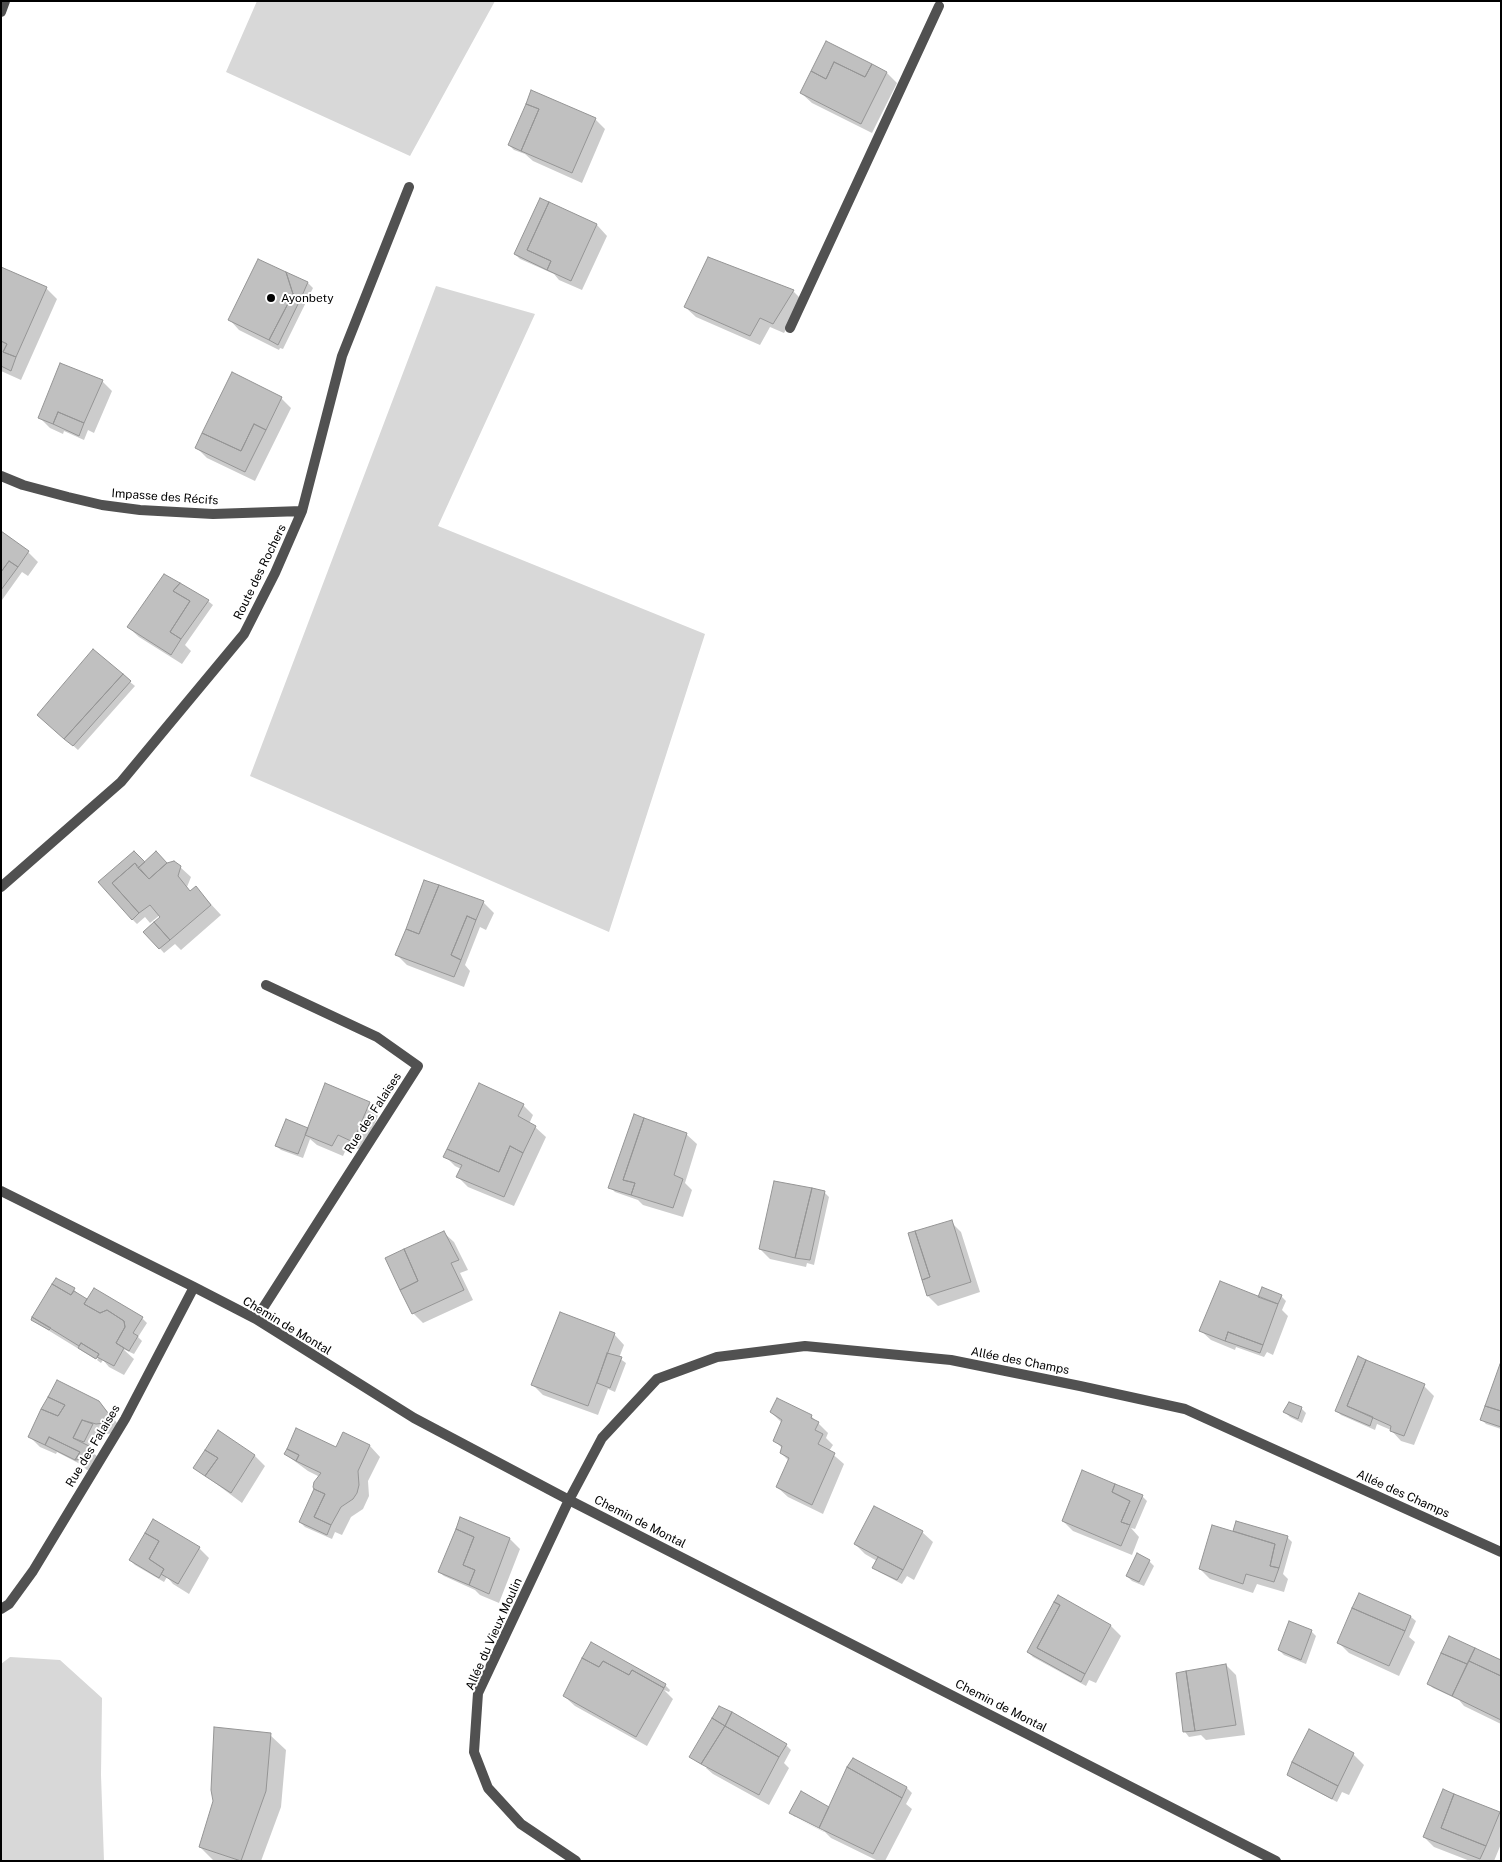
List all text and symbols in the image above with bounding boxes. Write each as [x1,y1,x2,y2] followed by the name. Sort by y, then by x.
[281,291,334,305] place label: Ayonbety
[265,292,277,304] marker: Ayonbety
[111,486,219,508] street label: Impasse des Récifs
[231,522,289,622] street label: Route des Rochers
[342,1070,404,1156] street label: Rue des Falaises
[240,1294,334,1358] street label: Chemin de Montal
[970,1344,1070,1378] street label: Allée des Champs
[63,1402,123,1490] street label: Rue des Falaises
[1354,1467,1452,1521] street label: Allée des Champs
[592,1493,688,1551] street label: Chemin de Montal
[463,1576,525,1692] street label: Allée du Vieux Moulin
[953,1677,1049,1735] street label: Chemin de Montal

